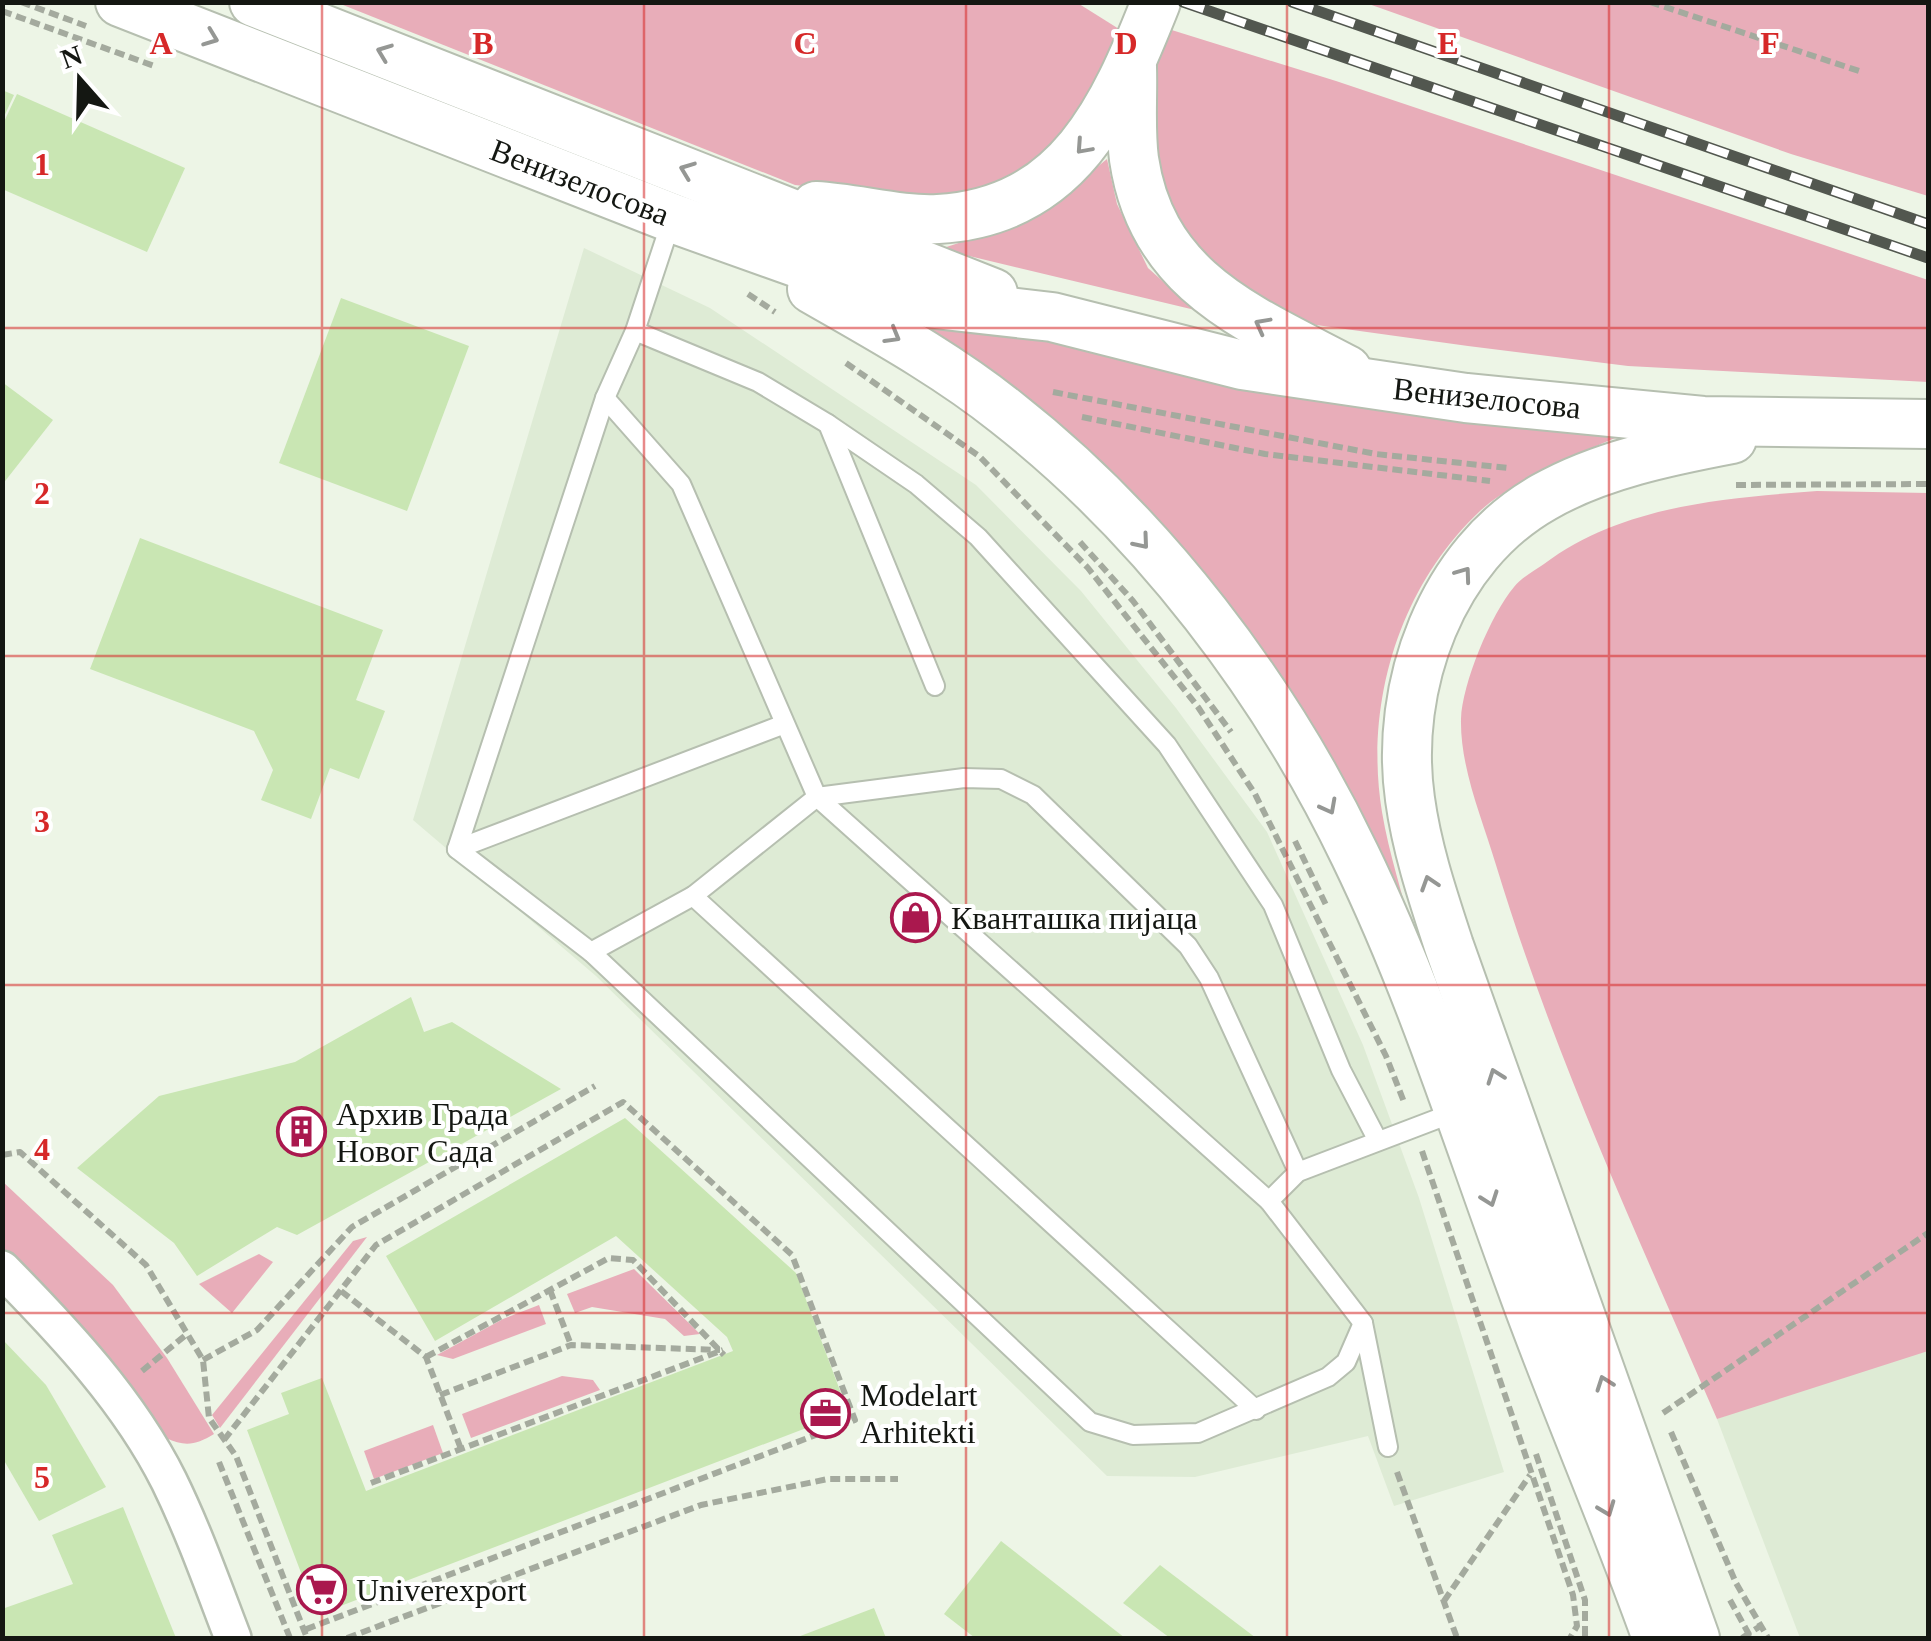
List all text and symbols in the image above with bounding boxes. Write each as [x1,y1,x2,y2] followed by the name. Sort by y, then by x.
[149,25,173,61] text: A
[472,25,494,61] text: B
[793,25,817,61] text: C
[1114,25,1138,61] text: D
[1437,25,1459,61] text: E
[1760,25,1780,61] text: F
[202,26,219,47] one-way arrow
[30,30,130,130] north arrow
[57,39,86,75] text: N
[376,44,393,64] one-way arrow
[486,131,674,233] street label: Венизелосова
[1077,135,1095,154] one-way arrow
[34,146,50,182] text: 1
[679,161,696,181] one-way arrow
[1254,317,1272,337] one-way arrow
[882,324,900,343] one-way arrow
[1391,370,1583,426] street label: Венизелосова
[34,475,50,511] text: 2
[1131,530,1149,549] one-way arrow
[1453,567,1470,585] one-way arrow
[1317,796,1337,814] one-way arrow
[34,803,50,839] text: 3
[1420,876,1441,893] one-way arrow
[890,892,942,944] shop icon: Кванташка пијаца
[951,900,1198,936] place label: Кванташка пијаца
[1486,1069,1507,1086] one-way arrow
[336,1096,509,1169] place label: Архив Града Новог Сада
[275,1106,327,1158] building icon: Архив Града Новог Сада
[34,1131,50,1167] text: 4
[1478,1189,1499,1206] one-way arrow
[1595,1375,1616,1392] one-way arrow
[860,1377,977,1450] place label: Modelart Arhitekti
[799,1387,851,1439] office icon: Modelart Arhitekti
[34,1459,50,1495] text: 5
[1595,1499,1615,1517] one-way arrow
[295,1564,347,1616] supermarket icon: Univerexport
[356,1572,527,1608] place label: Univerexport

